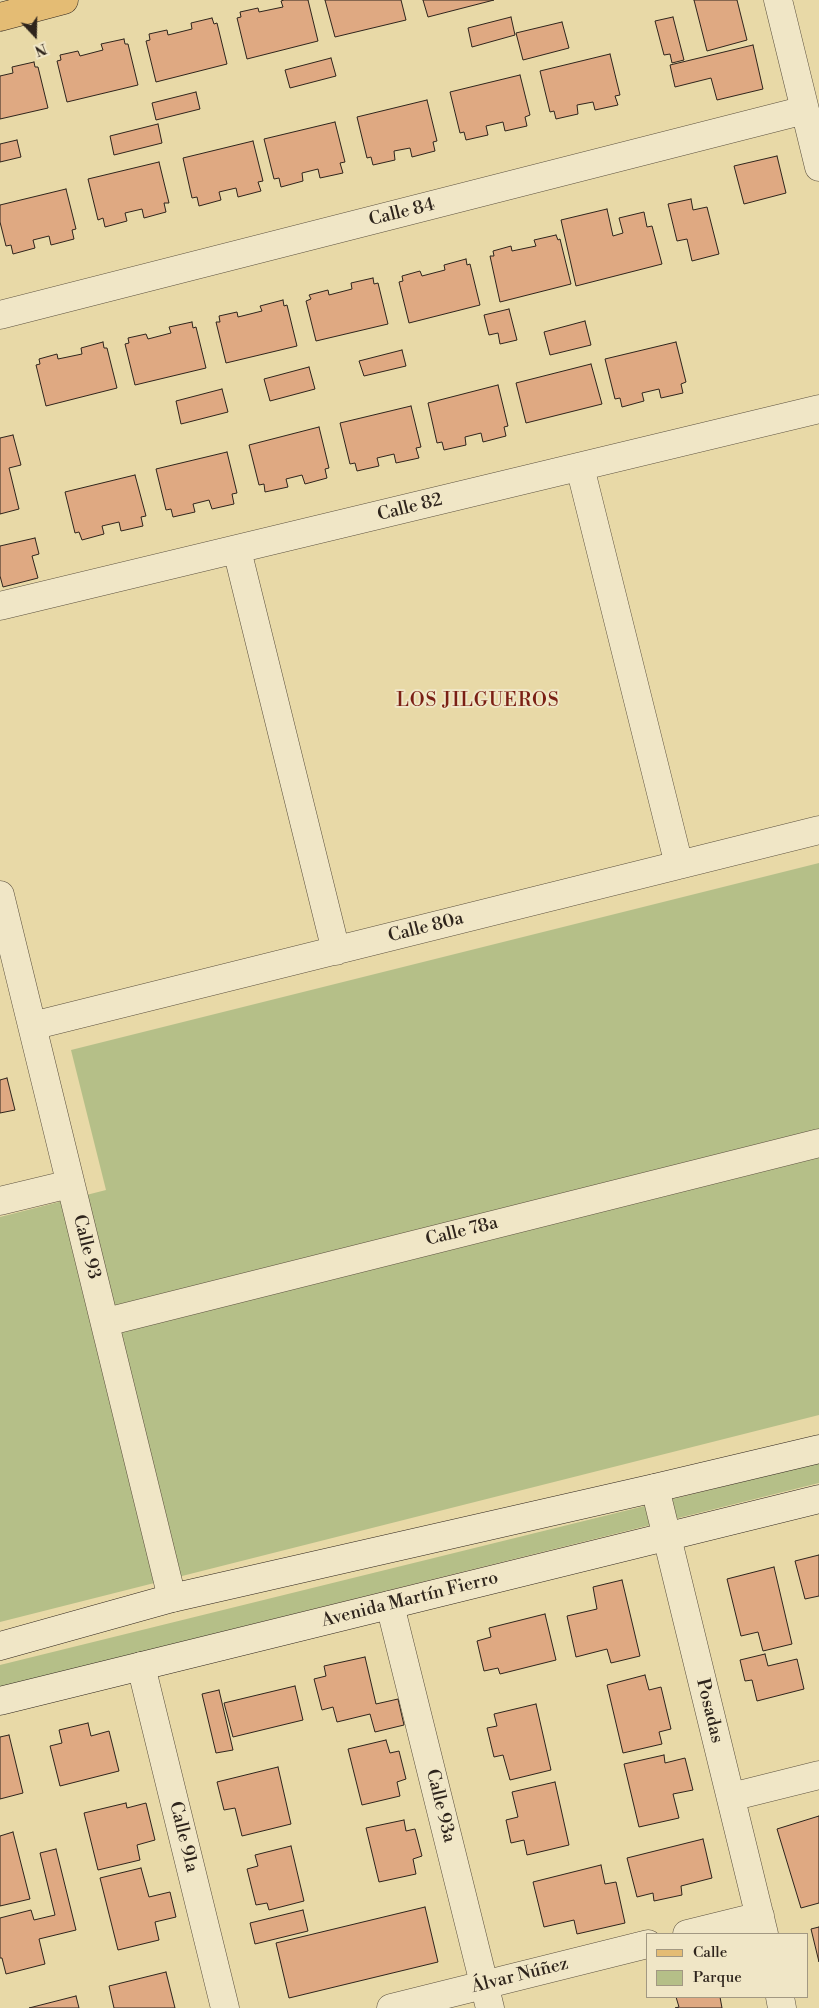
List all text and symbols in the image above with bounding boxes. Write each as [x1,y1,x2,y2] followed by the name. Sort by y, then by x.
[10,10,60,60] north arrow
[32,39,49,59] text: N
[367,194,437,232] street label: Calle 84
[375,490,445,526] street label: Calle 82
[395,690,561,712] district label: LOS JILGUEROS
[386,908,466,948] street label: Calle 80a
[68,1212,104,1282] street label: Calle 93
[424,1213,500,1251] street label: Calle 78a
[319,1568,501,1632] street label: Avenida Martín Fierro
[691,1677,727,1745] street label: Posadas
[420,1767,460,1845] street label: Calle 93a
[164,1799,202,1875] street label: Calle 91a
[646,1933,809,1998] legend
[693,1943,727,1962] text: Calle
[469,1954,571,1998] street label: Álvar Núñez
[693,1968,742,1987] text: Parque

